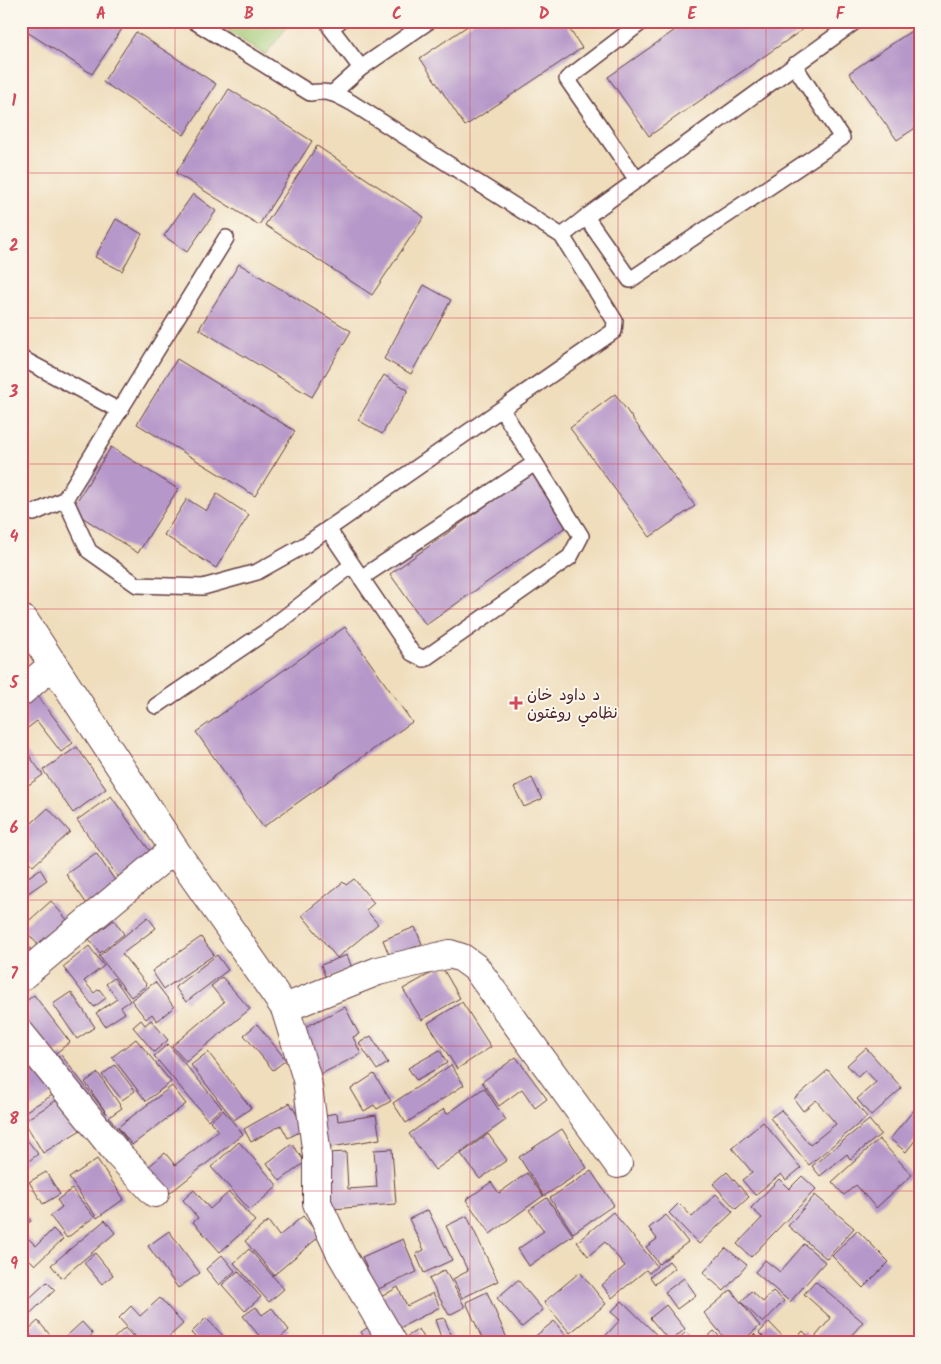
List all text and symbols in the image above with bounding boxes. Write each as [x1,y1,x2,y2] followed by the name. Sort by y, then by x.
[96,2,106,27] text: A
[244,2,254,27] text: B
[392,2,402,27] text: C
[539,2,550,27] text: D
[688,2,698,27] text: E
[836,2,846,27] text: F
[12,89,17,114] text: 1
[9,234,19,259] text: 2
[9,380,19,405] text: 3
[10,525,19,550] text: 4
[9,671,20,696] text: 5
[527,683,618,727] place label: د داود خان نظامي روغتون
[509,696,523,710] marker: د داود خان نظامي روغتون
[10,816,19,841] text: 6
[10,962,18,987] text: 7
[9,1107,19,1132] text: 8
[10,1252,18,1277] text: 9

